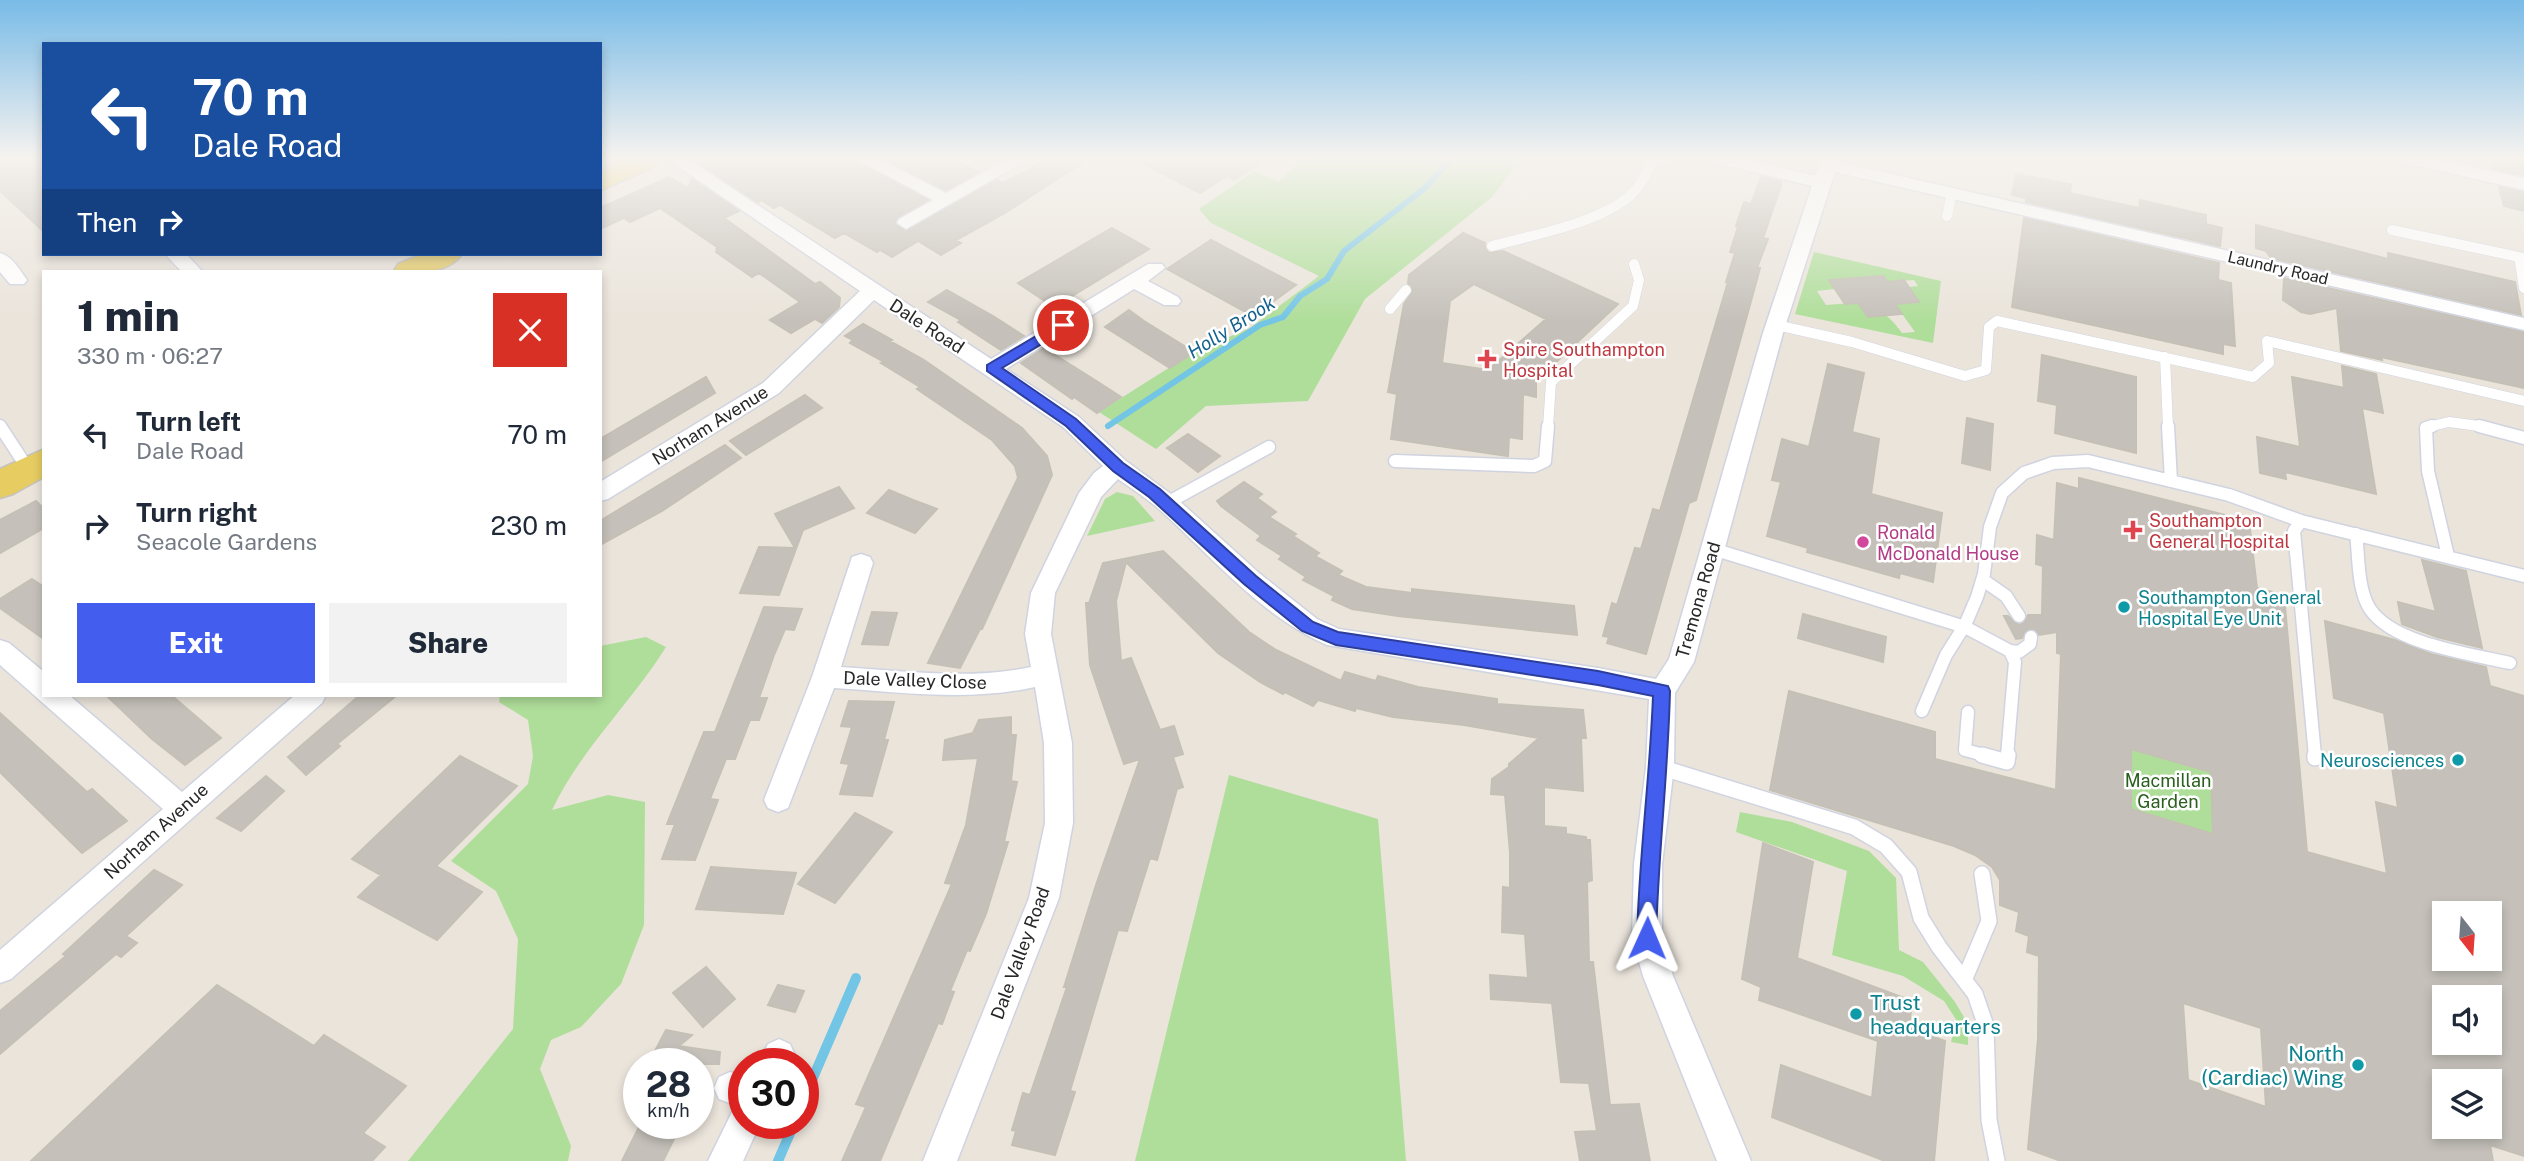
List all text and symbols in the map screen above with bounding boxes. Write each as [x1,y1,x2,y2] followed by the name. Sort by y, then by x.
[192,68,309,126] text: 70 m
[77,70,168,161] icon: left
[192,127,342,164] text: Dale Road
[151,203,189,241] icon: right
[77,207,137,238] text: Then
[2226,247,2330,289] street label: Laundry Road
[77,291,180,340] text: 1 min
[1183,291,1280,363] water label: Holly Brook
[493,293,567,367] button: close
[886,294,968,358] street label: Dale Road
[1033,295,1093,355] pin
[1044,306,1082,344] icon: arrive
[1503,339,1665,381] place label: Spire Southampton Hospital
[77,342,223,369] text: 330 m · 06:27
[1477,349,1497,369] marker: Spire Southampton Hospital
[648,381,772,469] street label: Norham Avenue
[136,406,241,437] text: Turn left
[77,416,115,454] icon: left
[507,419,567,450] text: 70 m
[136,437,244,464] text: Dale Road
[136,497,258,528] text: Turn right
[77,507,115,545] icon: right
[491,510,567,541] text: 230 m
[2149,510,2290,552] place label: Southampton General Hospital
[2123,520,2143,540] marker: Southampton General Hospital
[1877,522,2019,564] place label: Ronald McDonald House
[136,528,317,555] text: Seacole Gardens
[1855,534,1871,550] marker: Ronald McDonald House
[1671,539,1725,661] street label: Tremona Road
[2138,587,2322,629] place label: Southampton General Hospital Eye Unit
[2116,599,2132,615] marker: Southampton General Hospital Eye Unit
[77,603,315,683] button: Exit
[329,603,567,683] button: Share
[843,667,987,693] street label: Dale Valley Close
[2320,750,2444,771] place label: Neurosciences
[2450,752,2466,768] marker: Neurosciences
[2125,770,2211,812] park label: Macmillan Garden
[100,779,212,883] street label: Norham Avenue
[986,884,1054,1022] street label: Dale Valley Road
[1610,901,1684,975] position arrow
[2432,901,2502,971] north arrow
[2432,901,2502,1139] map controls
[2432,985,2502,1055] button: sound
[1870,990,2001,1039] place label: Trust headquarters
[1848,1006,1864,1022] marker: Trust headquarters
[2201,1041,2344,1090] place label: North (Cardiac) Wing
[728,1048,819,1139] speed limit sign: 30
[2350,1057,2366,1073] marker: North (Cardiac) Wing
[646,1064,691,1105] text: 28
[2432,1069,2502,1139] button: layers
[647,1100,690,1121] text: km/h

